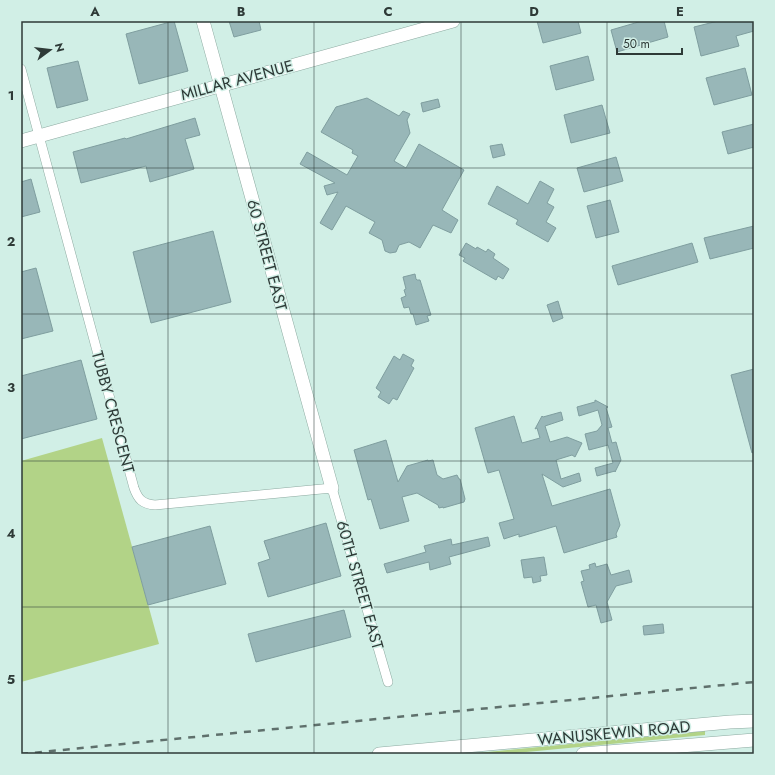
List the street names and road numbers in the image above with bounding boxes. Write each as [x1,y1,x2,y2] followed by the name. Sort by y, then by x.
[178,54,296,106] street label: MILLAR AVENUE
[241,197,293,314] street label: 60 STREET EAST
[86,348,141,476] street label: TUBBY CRESCENT
[331,518,390,653] street label: 60TH STREET EAST
[537,715,691,751] street label: WANUSKEWIN ROAD

